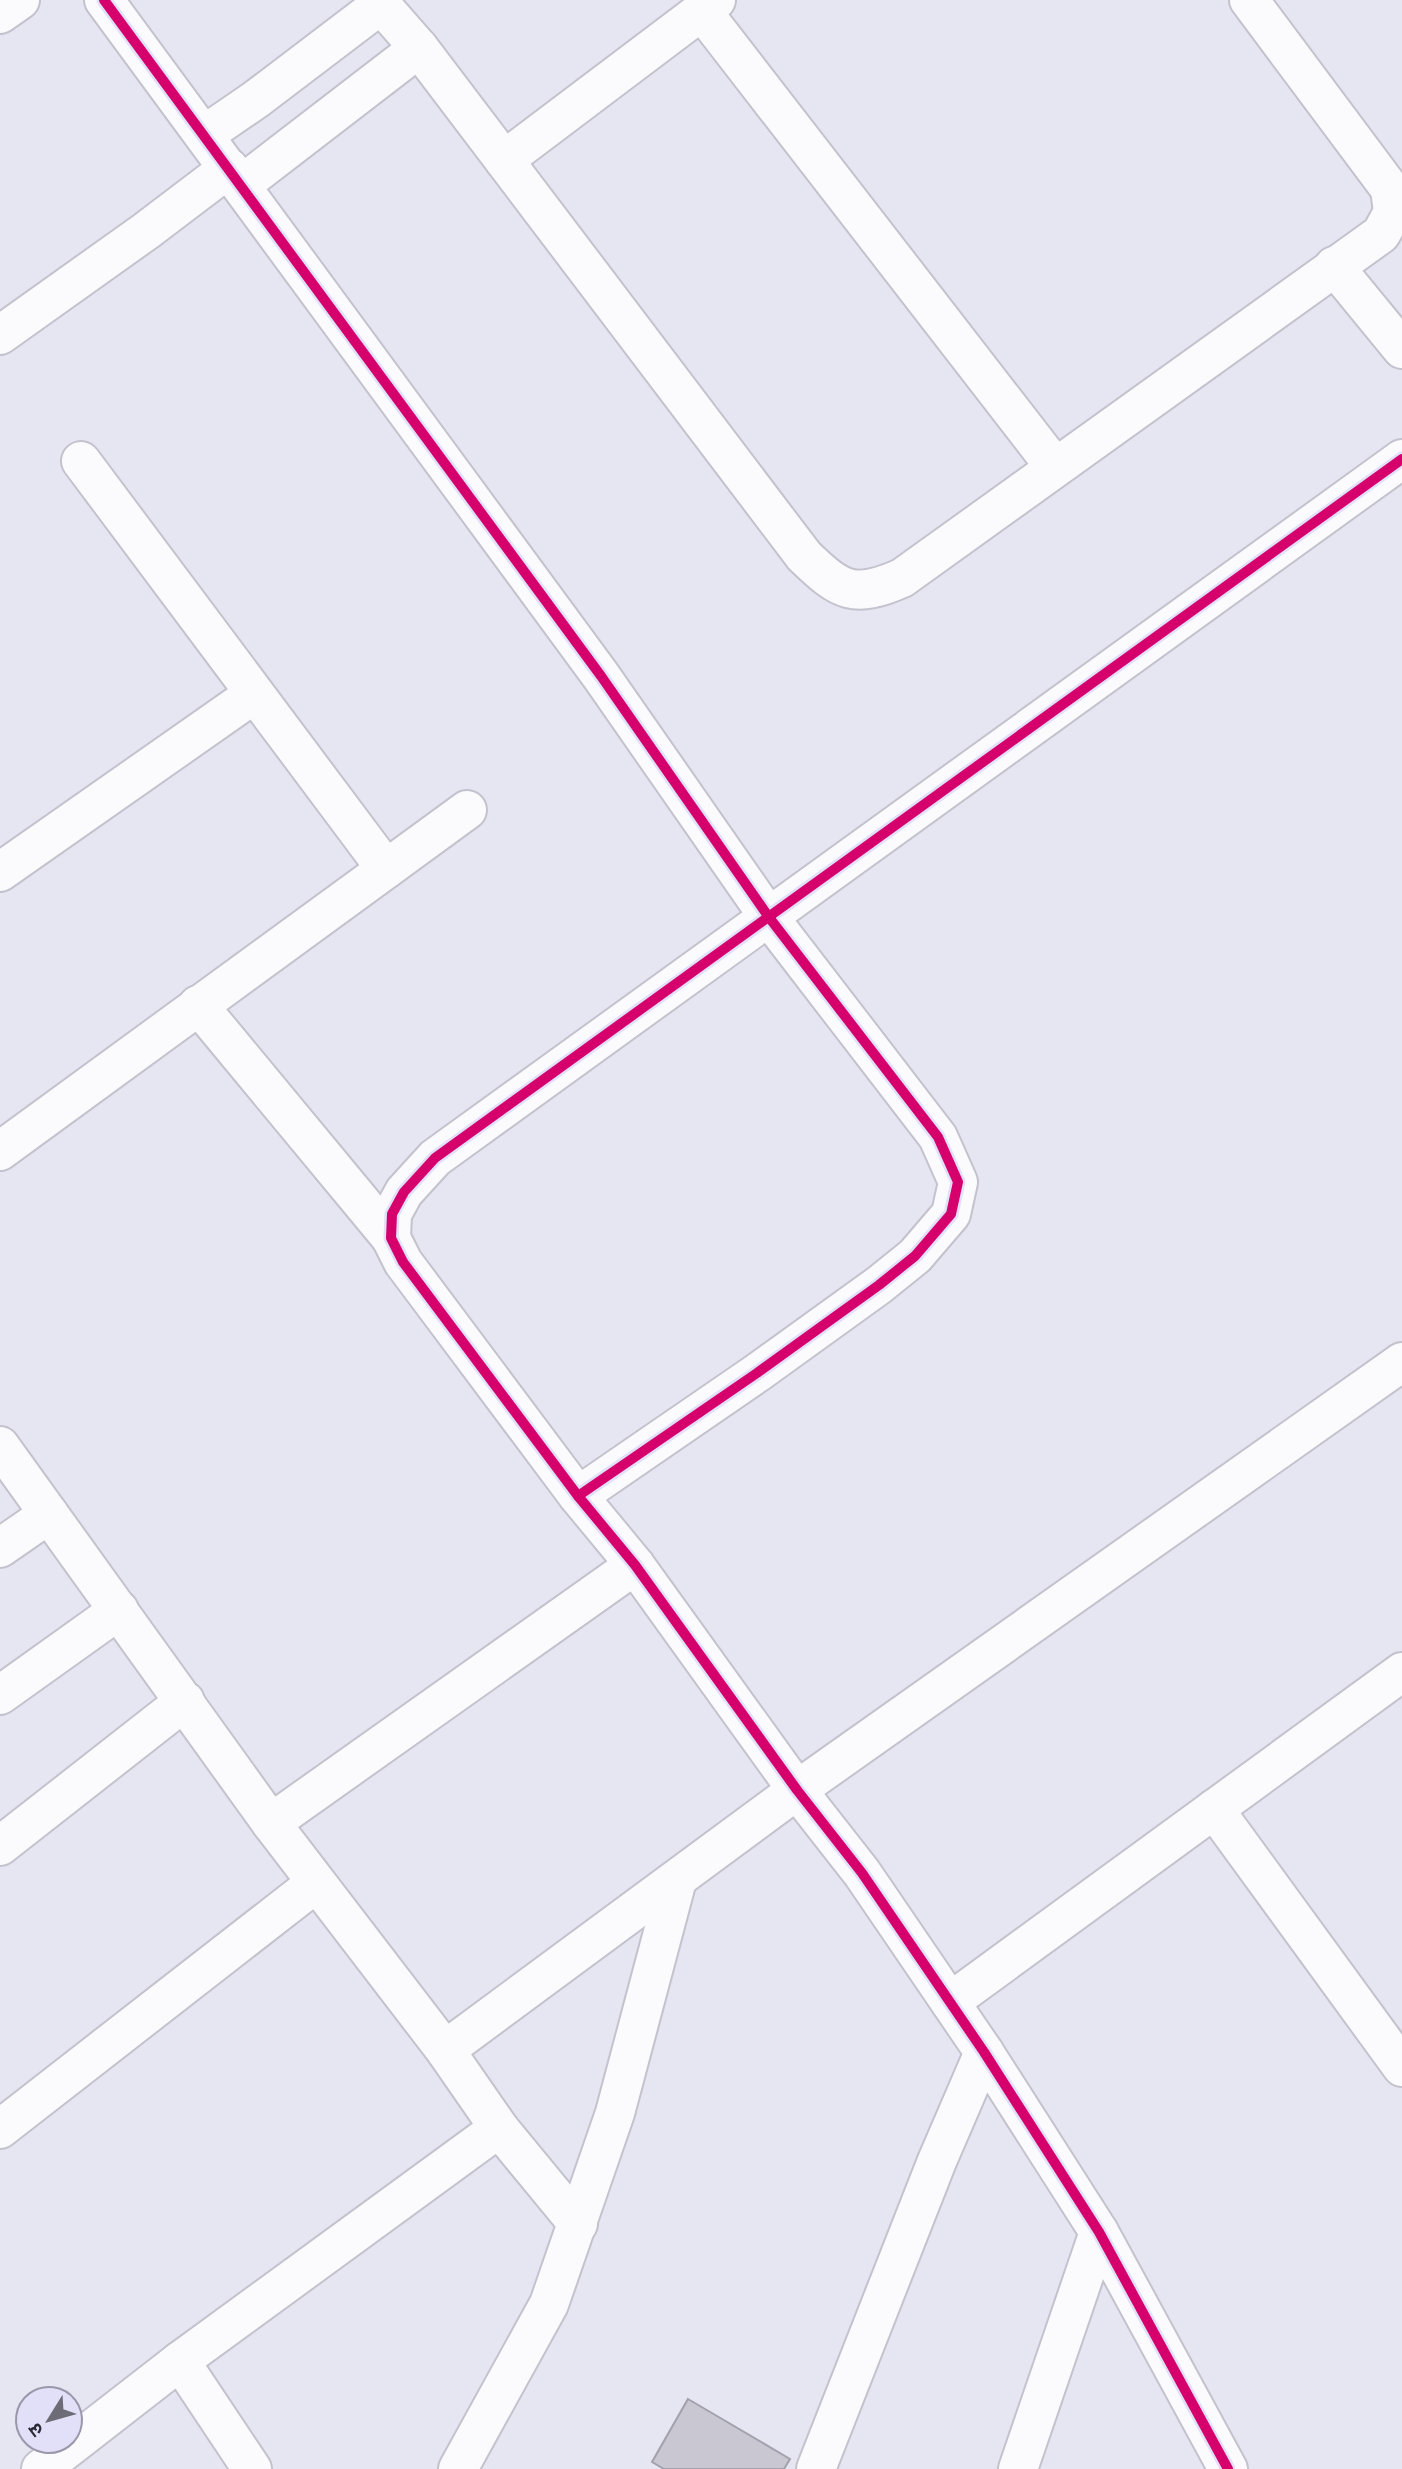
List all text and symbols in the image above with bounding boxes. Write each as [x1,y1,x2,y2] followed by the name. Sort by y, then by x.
[14,2385,84,2455] north arrow
[21,2417,49,2442] text: उ

